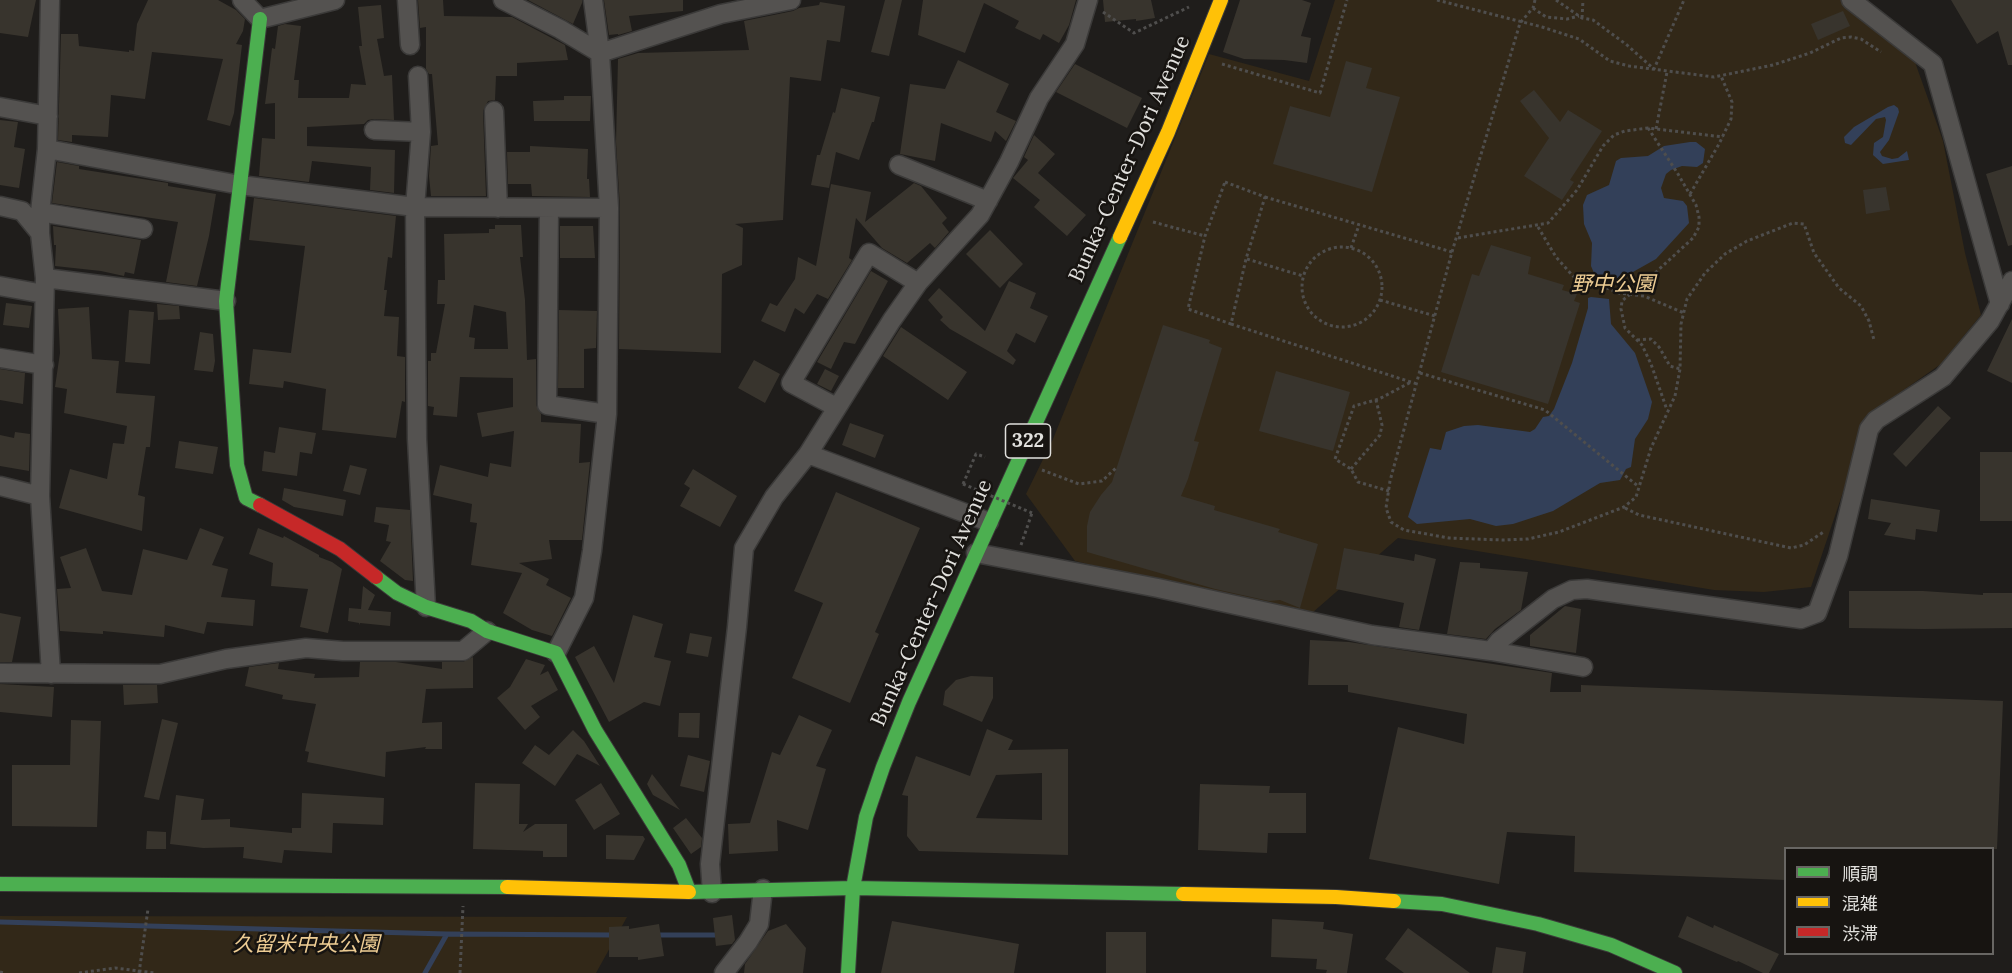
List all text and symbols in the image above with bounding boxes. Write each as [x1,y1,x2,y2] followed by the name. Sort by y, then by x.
[1064,32,1196,286] street label: Bunka-Center-Dori Avenue
[1571,272,1655,298] park label: 野中公園
[1006,424,1050,458] road number: 322
[866,476,998,730] street label: Bunka-Center-Dori Avenue
[1784,847,1994,955] legend
[1842,862,1878,885] text: 順調
[1842,892,1878,915] text: 混雑
[1842,922,1878,945] text: 渋滞
[233,932,379,958] park label: 久留米中央公園

